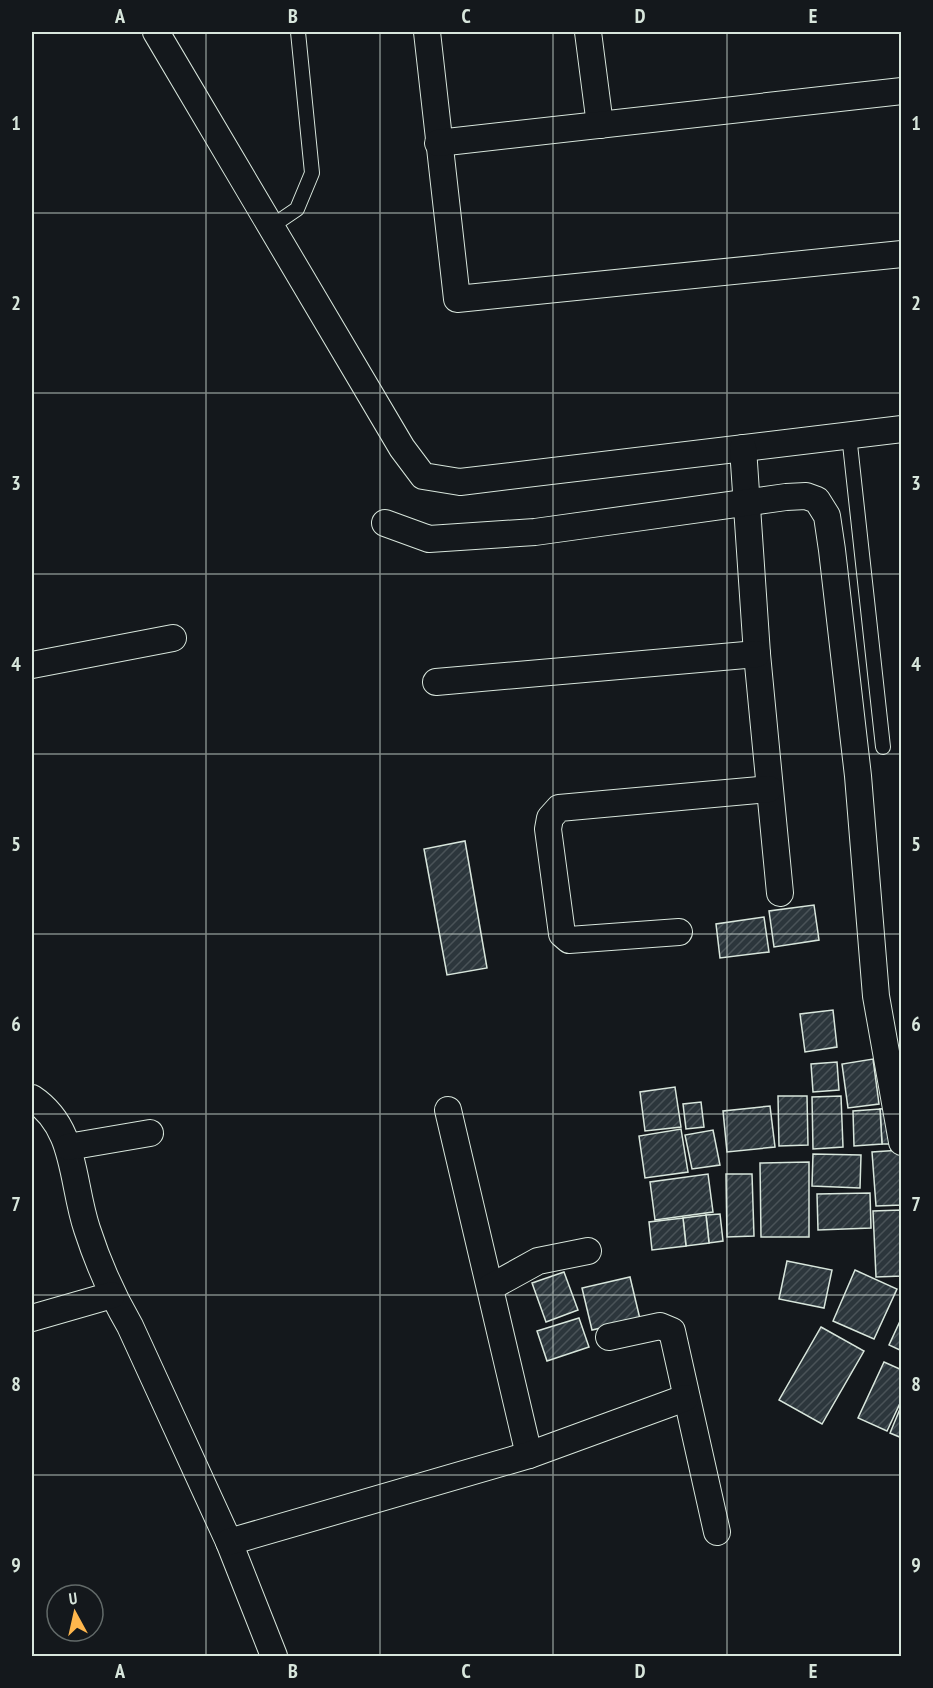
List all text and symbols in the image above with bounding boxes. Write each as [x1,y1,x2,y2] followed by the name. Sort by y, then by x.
[114,3,126,29] text: A
[288,3,298,29] text: B
[461,3,471,29] text: C
[635,3,646,29] text: D
[809,3,817,29] text: E
[11,110,21,136] text: 1
[911,110,921,136] text: 1
[11,290,21,316] text: 2
[911,290,921,316] text: 2
[11,470,21,496] text: 3
[911,470,921,496] text: 3
[11,651,21,677] text: 4
[911,651,921,677] text: 4
[11,831,21,857] text: 5
[911,831,921,857] text: 5
[11,1011,21,1037] text: 6
[911,1011,921,1037] text: 6
[11,1191,21,1217] text: 7
[911,1191,921,1217] text: 7
[11,1371,21,1397] text: 8
[911,1371,921,1397] text: 8
[11,1552,21,1578] text: 9
[911,1552,921,1578] text: 9
[45,1583,105,1643] north arrow
[67,1588,78,1609] text: U
[114,1658,126,1684] text: A
[288,1658,298,1684] text: B
[461,1658,471,1684] text: C
[635,1658,646,1684] text: D
[809,1658,817,1684] text: E

